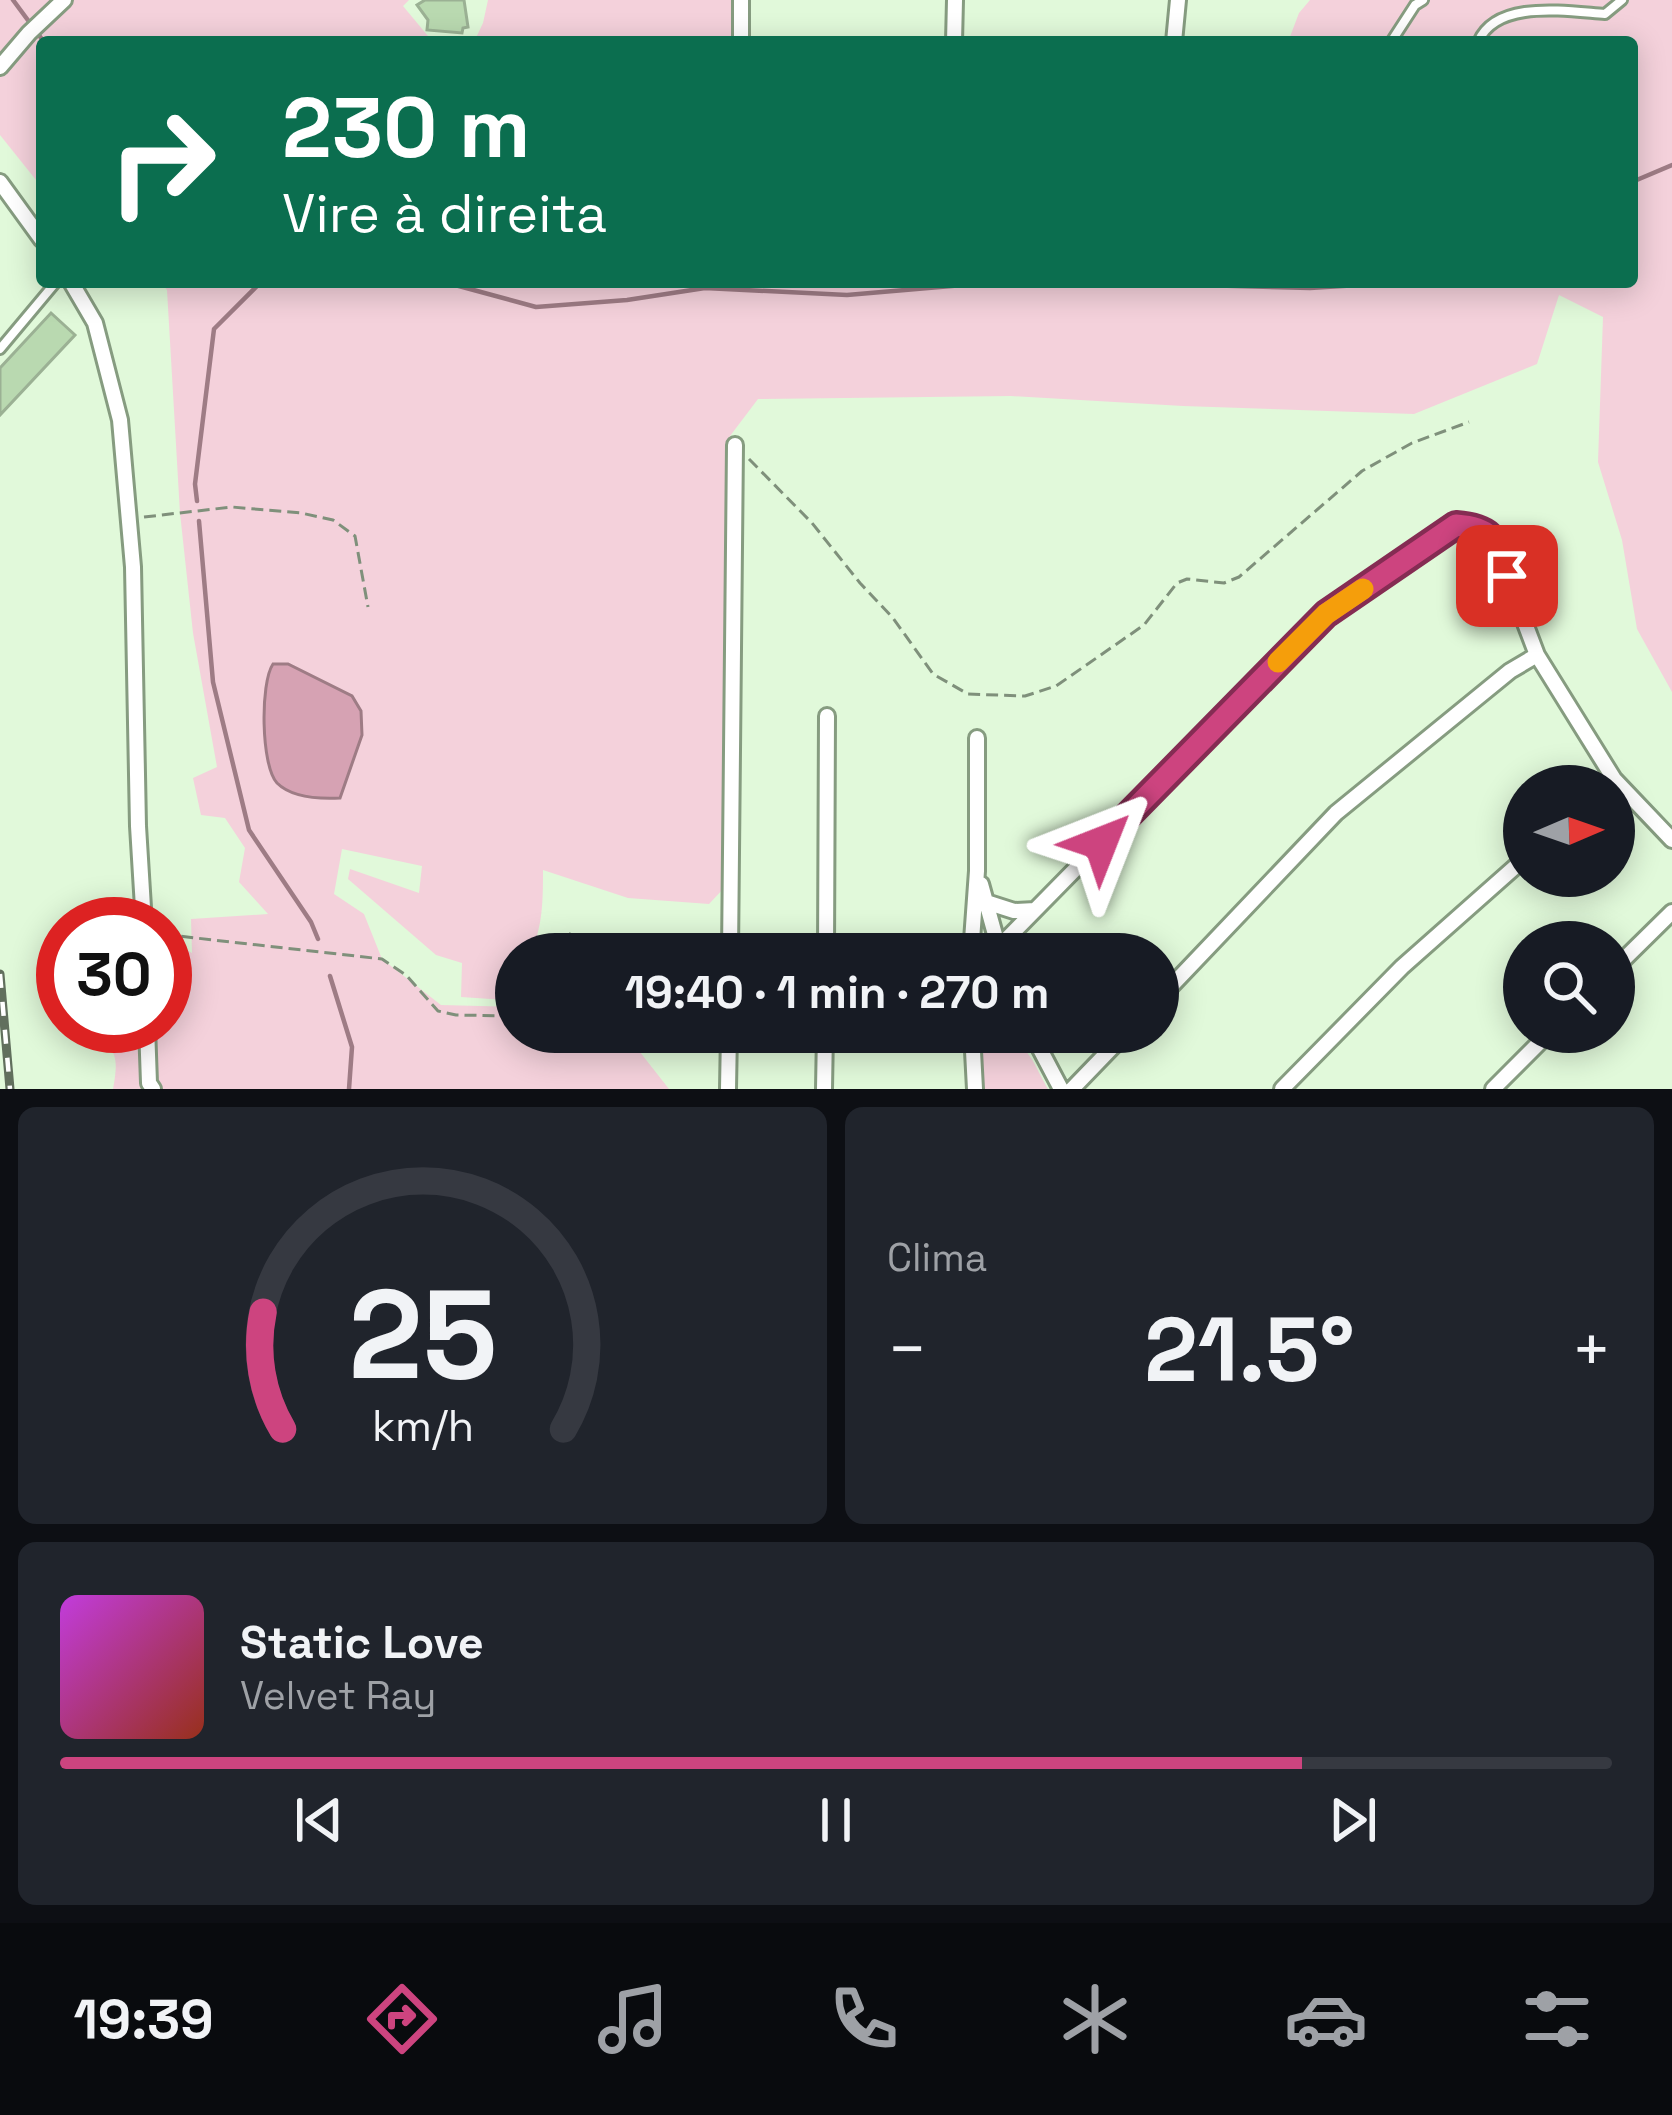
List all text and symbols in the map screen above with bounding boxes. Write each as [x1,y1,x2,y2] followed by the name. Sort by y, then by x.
[282,74,530,182] text: 230 m
[84,84,240,240] icon: right
[282,179,607,248] text: Vire à direita
[1456,525,1558,627] pin
[1474,543,1540,609] icon: arrive
[1503,765,1635,897] north arrow
[1503,765,1635,1053] map controls
[1038,780,1164,906] position arrow
[36,897,192,1053] speed limit sign: 30
[1503,921,1635,1053] button: search
[625,964,1049,1021] text: 19:40 · 1 min · 270 m
[887,1233,987,1282] text: Clima
[348,1255,497,1414] text: 25
[1144,1292,1355,1407] text: 21.5°
[887,1307,928,1391] text: −
[1571,1307,1612,1391] text: +
[371,1398,474,1453] text: km/h
[240,1614,484,1671] text: Static Love
[240,1671,436,1720] text: Velvet Ray
[286,1787,352,1853] icon: previous
[803,1787,869,1853] icon: pause
[1320,1787,1386,1853] icon: next
[360,1977,444,2061] icon: directions
[591,1977,675,2061] icon: music
[822,1977,906,2061] icon: phone
[1053,1977,1137,2061] icon: climate
[1284,1977,1368,2061] icon: car
[1515,1977,1599,2061] icon: filters
[73,1985,214,2054] text: 19:39

